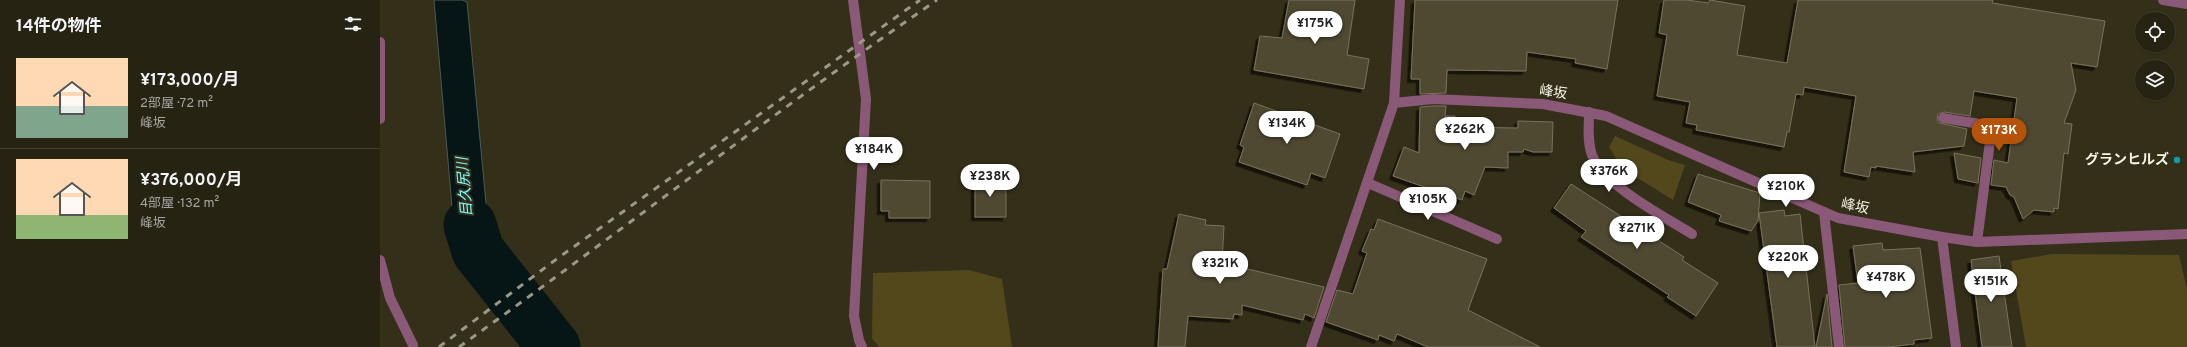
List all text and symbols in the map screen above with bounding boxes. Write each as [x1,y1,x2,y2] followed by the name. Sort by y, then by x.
[1287,11,1343,45] pin: ¥175K
[2135,12,2175,100] map controls
[2135,12,2175,52] button: locate
[342,13,364,35] icon: filters
[16,16,102,38] text: 14件の物件
[1296,16,1334,32] text: ¥175K
[2135,60,2175,100] button: layers
[140,70,240,92] text: ¥173,000/月
[48,74,96,122] icon: home
[1538,82,1568,103] street label: 峰坂
[140,96,213,112] text: 2部屋 · 72 m²
[1259,111,1315,145] pin: ¥134K
[140,116,166,132] text: 峰坂
[1268,116,1306,132] text: ¥134K
[1437,117,1493,151] pin: ¥262K
[1971,118,2027,152] pin: ¥173K
[1445,122,1485,138] text: ¥262K
[1981,123,2017,139] text: ¥173K
[846,137,902,171] pin: ¥184K
[855,142,893,158] text: ¥184K
[2085,151,2169,169] place label: グランヒルズ
[454,154,478,218] water label: 目久尻川
[2172,155,2182,165] marker: グランヒルズ
[1581,159,1637,193] pin: ¥376K
[962,164,1018,198] pin: ¥238K
[1589,164,1629,180] text: ¥376K
[970,169,1010,185] text: ¥238K
[140,170,243,192] text: ¥376,000/月
[1758,174,1814,208] pin: ¥210K
[48,175,96,223] icon: home
[1767,179,1805,195] text: ¥210K
[1400,187,1456,221] pin: ¥105K
[1409,192,1447,208] text: ¥105K
[1840,195,1871,218] street label: 峰坂
[140,196,219,212] text: 4部屋 · 132 m²
[140,216,166,232] text: 峰坂
[1609,216,1665,250] pin: ¥271K
[1618,221,1656,237] text: ¥271K
[1760,245,1816,279] pin: ¥220K
[1767,250,1809,266] text: ¥220K
[1192,251,1248,285] pin: ¥321K
[1201,256,1239,272] text: ¥321K
[1858,265,1914,299] pin: ¥478K
[1963,269,2019,303] pin: ¥151K
[1866,270,1906,286] text: ¥478K
[1973,274,2009,290] text: ¥151K

